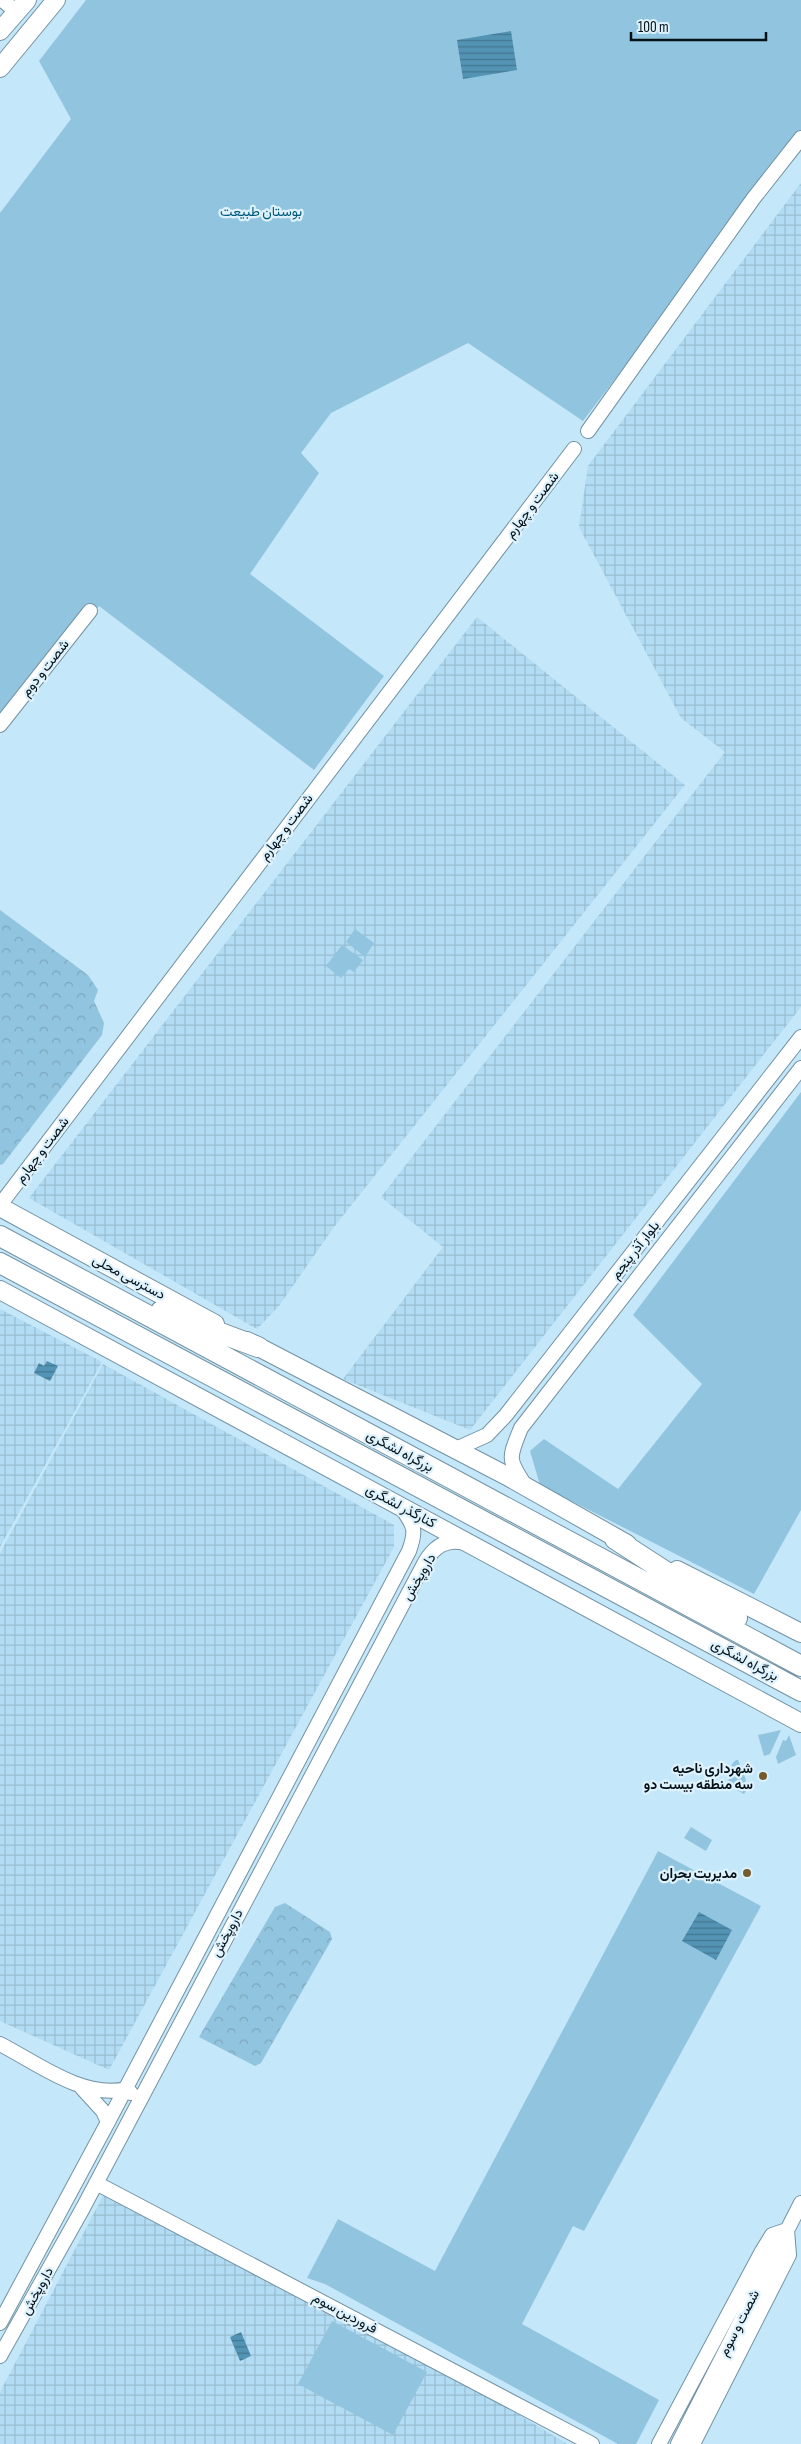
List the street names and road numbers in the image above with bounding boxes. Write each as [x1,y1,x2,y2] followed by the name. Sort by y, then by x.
[501,468,563,542] street label: شصت و چهارم
[17,636,73,700] street label: شصت و دوم
[255,790,317,864] street label: شصت و چهارم
[11,1113,73,1187] street label: شصت و چهارم
[607,1217,664,1283] street label: بلوار آذر پنجم
[90,1251,169,1303] street label: دسترسی محلی
[363,1426,437,1476] street label: بزرگراه لشگری
[363,1480,439,1532] street label: کنارگذر لشگری
[398,1550,441,1604] street label: داروپخش
[708,1635,782,1685] street label: بزرگراه لشگری
[207,1906,248,1960] street label: داروپخش
[17,2264,58,2318] street label: داروپخش
[715,2287,763,2359] street label: شصت و سوم
[310,2289,380,2337] street label: فروردین سوم

